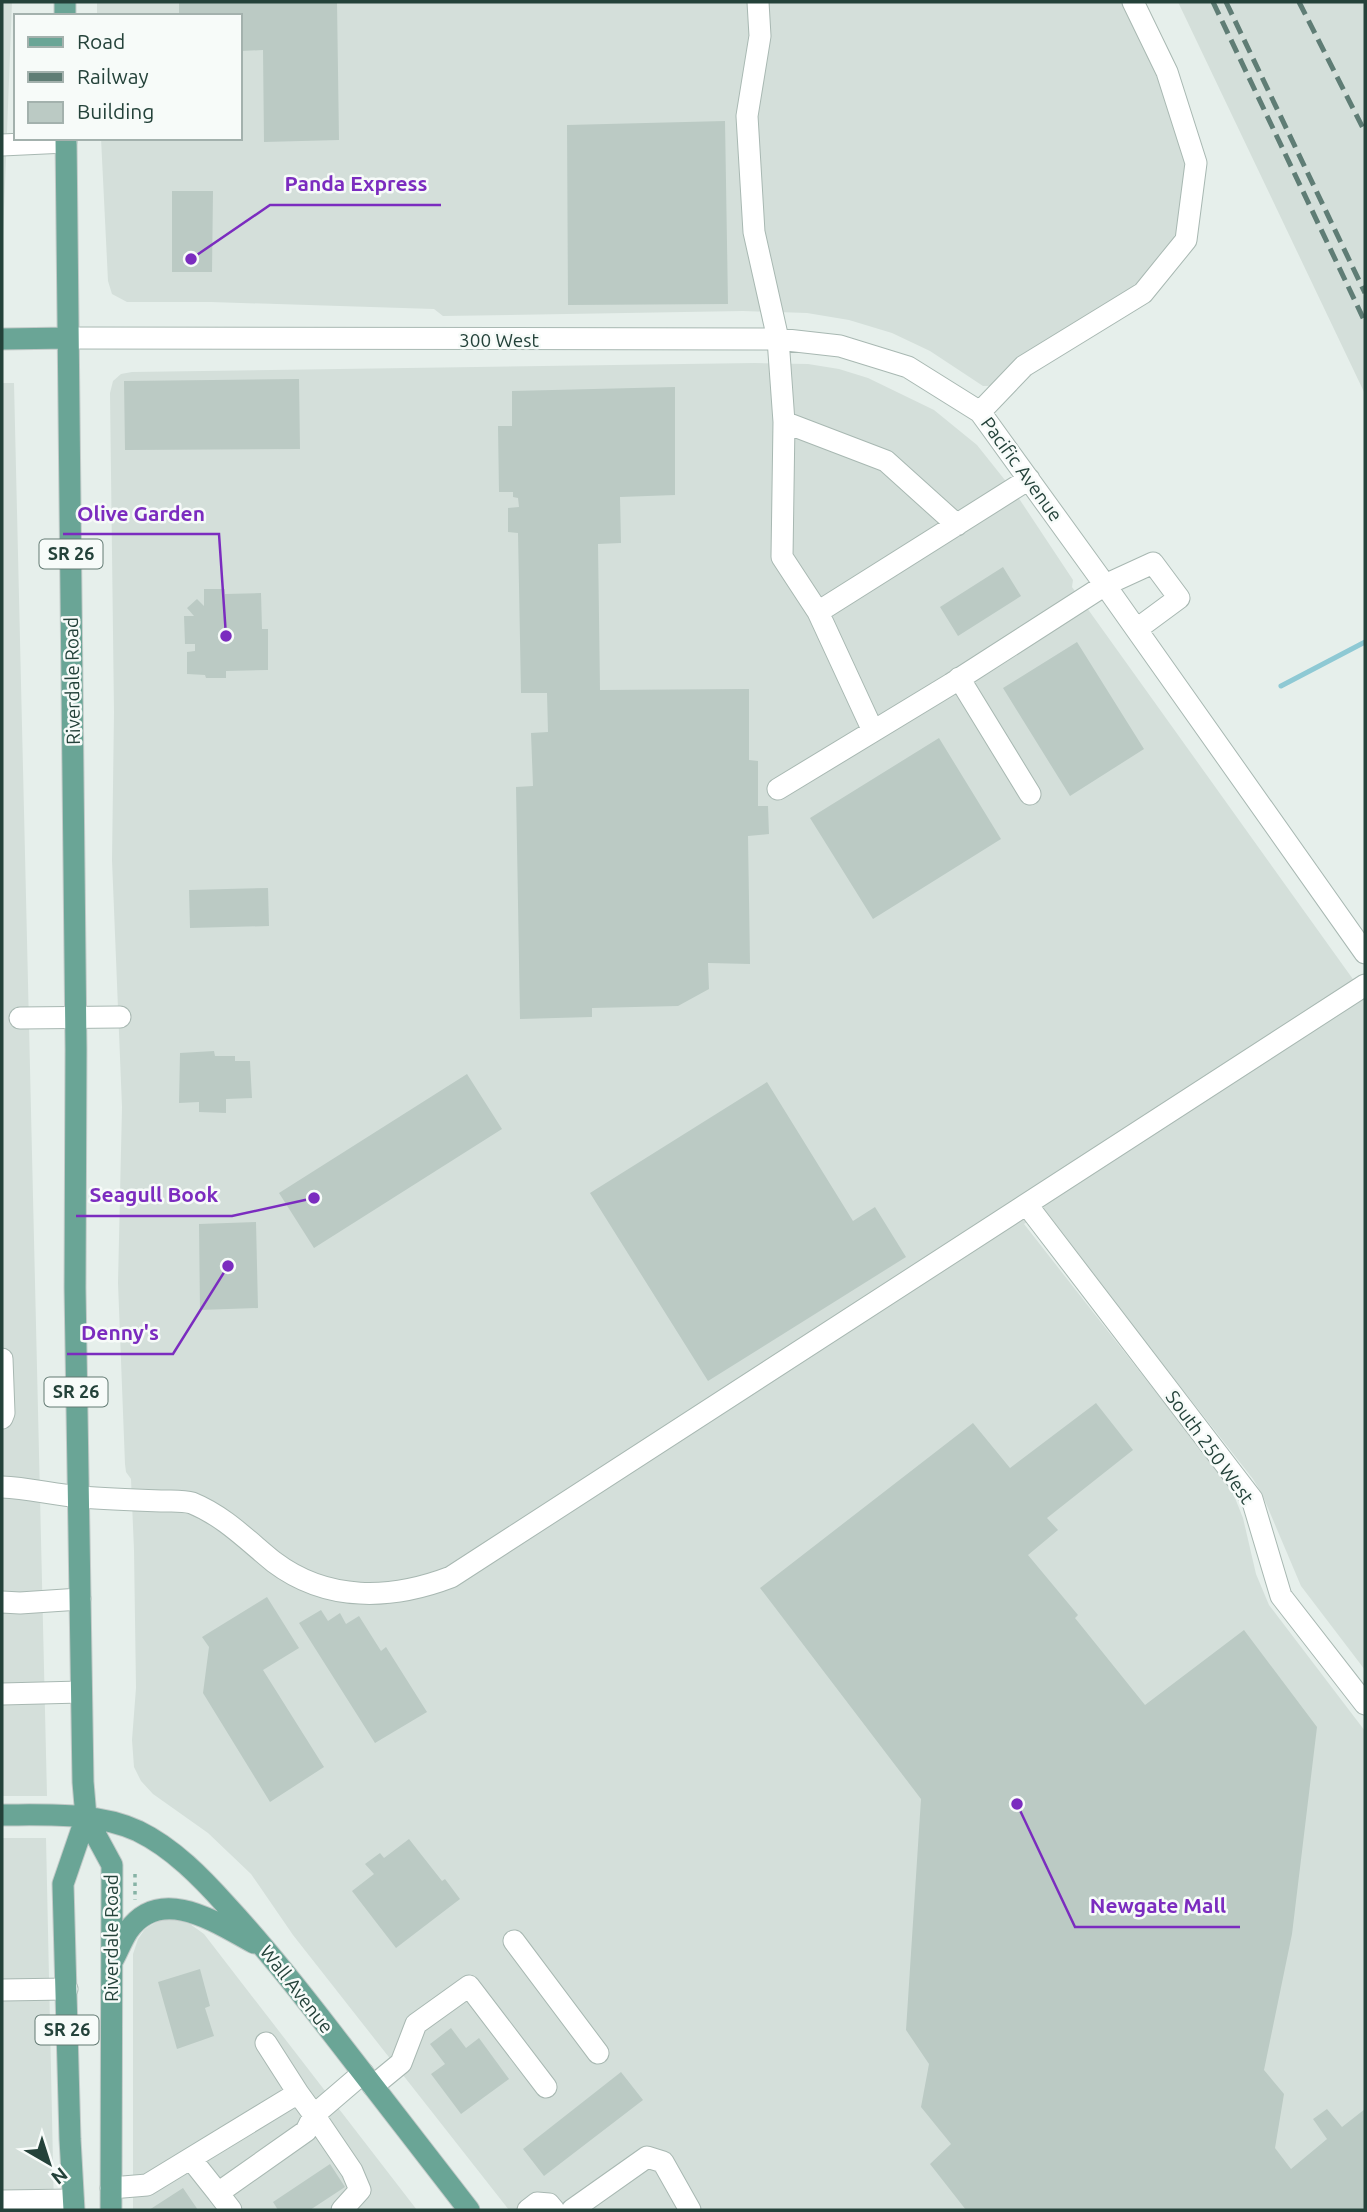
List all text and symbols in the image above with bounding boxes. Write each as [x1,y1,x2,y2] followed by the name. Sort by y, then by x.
[14,14,242,140] legend
[77,29,125,53] text: Road
[77,64,149,88] text: Railway
[77,99,154,123] text: Building
[270,163,441,205] callout: Panda Express
[285,171,427,195] text: Panda Express
[459,329,540,351] street label: 300 West
[977,413,1067,525] street label: Pacific Avenue
[63,492,219,534] callout: Olive Garden
[77,501,205,525] text: Olive Garden
[40,540,102,568] road number: SR 26
[60,617,84,745] street label: Riverdale Road
[76,1174,232,1216] callout: Seagull Book
[90,1182,219,1206] text: Seagull Book
[67,1312,173,1354] callout: Denny's
[81,1320,159,1344] text: Denny's
[44,1378,108,1406] road number: SR 26
[1162,1386,1259,1508] street label: South 250 West
[100,1874,122,2002] street label: Riverdale Road
[1075,1885,1240,1927] callout: Newgate Mall
[1090,1893,1226,1917] text: Newgate Mall
[256,1941,338,2037] street label: Wall Avenue
[36,2016,98,2044] road number: SR 26
[14,2128,84,2198] north arrow
[47,2163,72,2189] text: N

